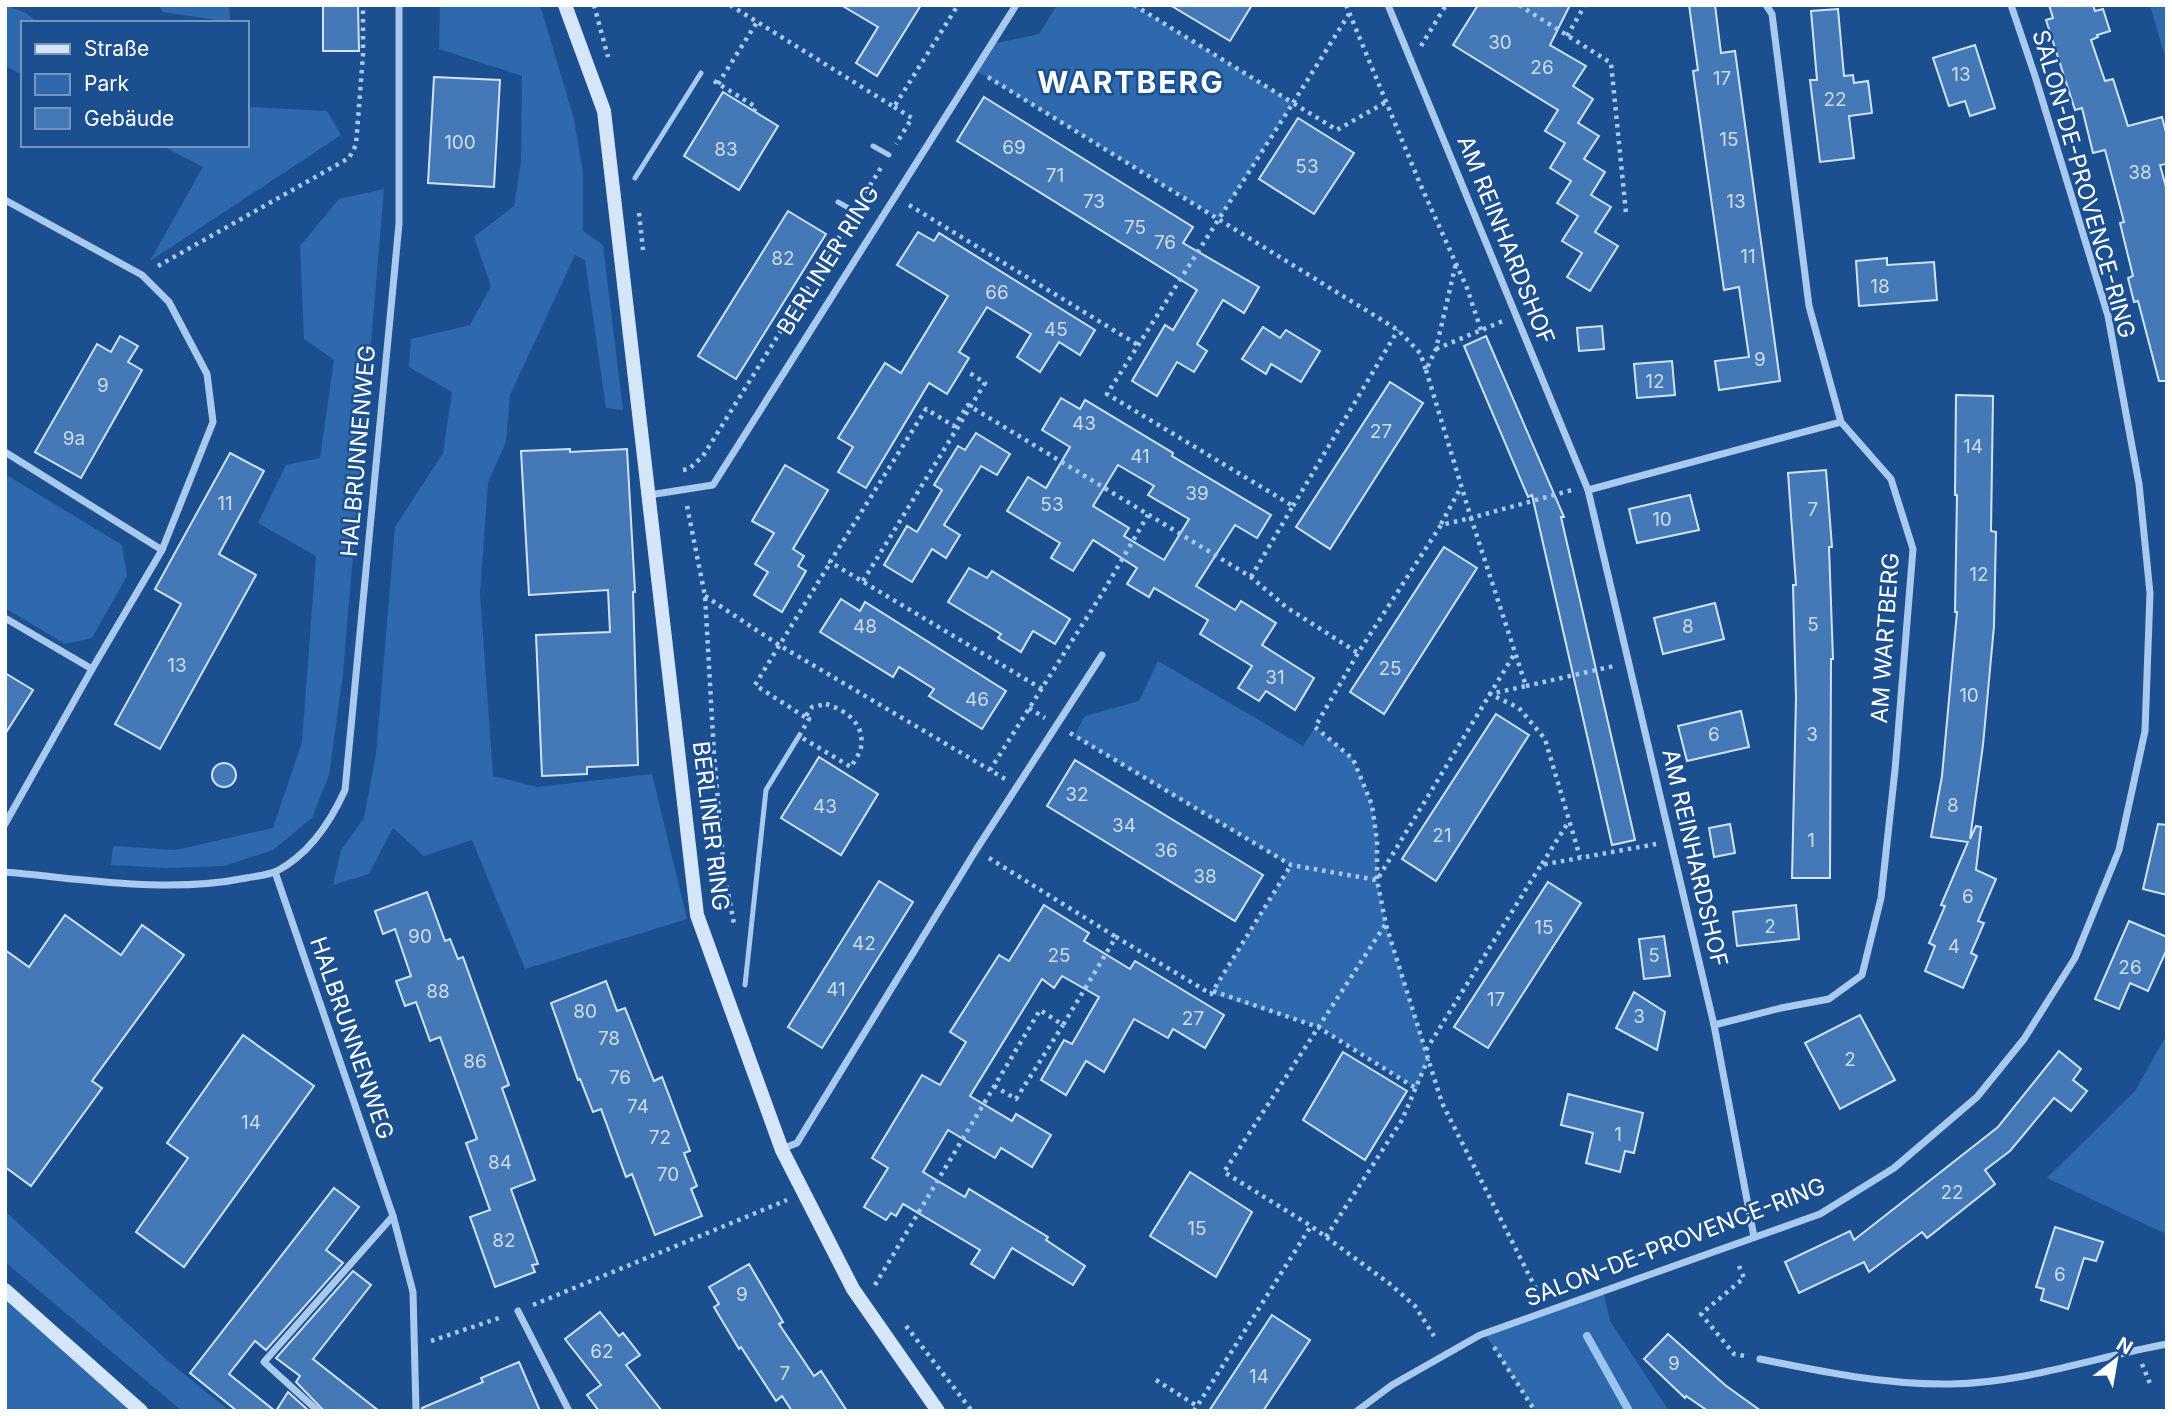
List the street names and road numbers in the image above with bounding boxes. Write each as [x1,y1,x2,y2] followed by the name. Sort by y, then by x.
[2027,27,2141,341] street label: SALON-DE-PROVENCE-RING
[1451,132,1561,348] street label: AM REINHARDSHOF
[771,180,885,340] street label: BERLINER RING
[335,344,381,558] street label: HALBRUNNENWEG
[1865,552,1905,724] street label: AM WARTBERG
[687,740,735,912] street label: BERLINER RING
[1656,746,1734,970] street label: AM REINHARDSHOF
[304,933,400,1143] street label: HALBRUNNENWEG
[1521,1172,1829,1312] street label: SALON-DE-PROVENCE-RING

